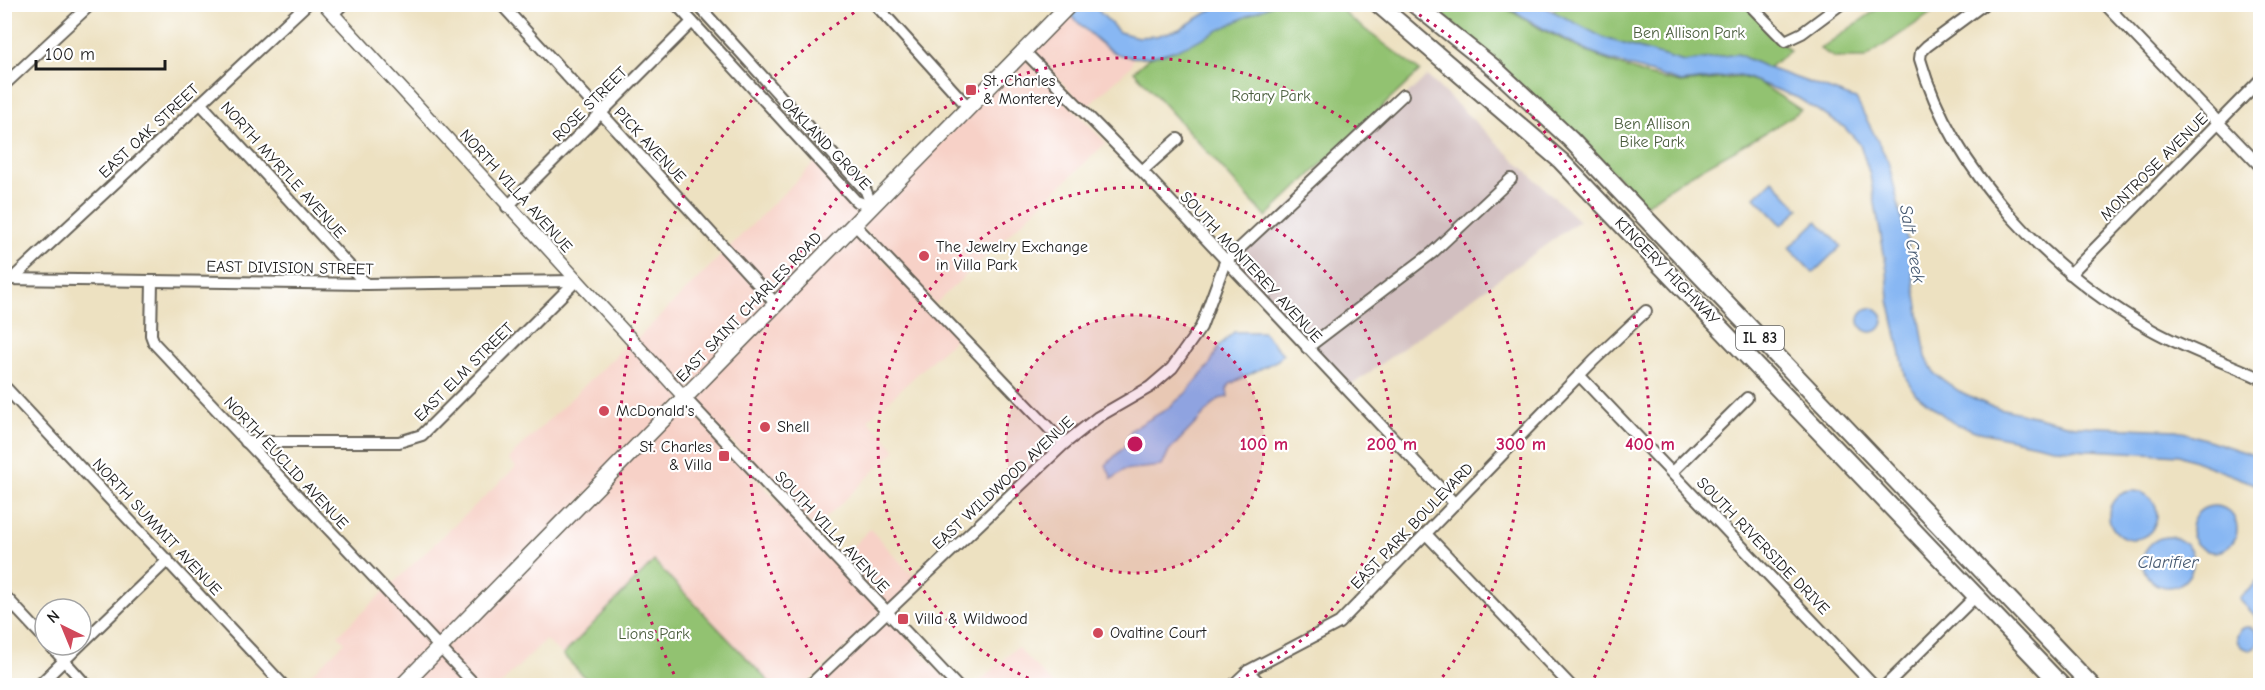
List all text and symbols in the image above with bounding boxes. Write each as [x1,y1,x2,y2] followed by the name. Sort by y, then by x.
[1633,24,1745,42] park label: Ben Allison Park
[36,33,165,71] scale bar
[45,44,95,65] text: 100 m
[549,63,631,145] street label: ROSE STREET
[983,72,1064,108] place label: St. Charles & Monterey
[95,80,203,182] street label: EAST OAK STREET
[964,83,978,97] marker: St. Charles & Monterey
[1231,87,1311,105] park label: Rotary Park
[778,94,875,194] street label: OAKLAND GROVE
[217,98,349,242] street label: NORTH MYRTLE AVENUE
[610,103,690,187] street label: PICK AVENUE
[2097,109,2212,224] street label: MONTROSE AVENUE
[1614,115,1690,151] park label: Ben Allison Bike Park
[456,126,576,256] street label: NORTH VILLA AVENUE
[1176,188,1326,346] street label: SOUTH MONTEREY AVENUE
[1895,203,1929,285] water label: Salt Creek
[1611,213,1723,329] street label: KINGERY HIGHWAY
[673,228,825,386] street label: EAST SAINT CHARLES ROAD
[936,238,1088,274] place label: The Jewelry Exchange in Villa Park
[917,249,931,263] marker: The Jewelry Exchange in Villa Park
[206,258,374,278] street label: EAST DIVISION STREET
[411,318,518,425] street label: EAST ELM STREET
[1736,326,1784,350] road number: IL 83
[220,393,352,533] street label: NORTH EUCLID AVENUE
[616,402,695,420] place label: McDonald's
[597,404,611,418] marker: McDonald's
[929,413,1078,553] street label: EAST WILDWOOD AVENUE
[777,418,809,436] place label: Shell
[758,420,772,434] marker: Shell
[1125,434,1145,454] centre of rings
[1240,434,1288,455] text: 100 m
[1367,434,1417,455] text: 200 m
[1496,434,1546,455] text: 300 m
[1625,434,1675,455] text: 400 m
[640,438,712,474] place label: St. Charles & Villa
[717,449,731,463] marker: St. Charles & Villa
[89,455,225,599] street label: NORTH SUMMIT AVENUE
[1347,459,1477,593] street label: EAST PARK BOULEVARD
[771,468,893,597] street label: SOUTH VILLA AVENUE
[1693,474,1833,618] street label: SOUTH RIVERSIDE DRIVE
[2137,552,2199,573] water label: Clarifier
[33,597,93,657] north arrow
[43,607,63,627] text: N
[915,610,1028,628] place label: Villa & Wildwood
[896,612,910,626] marker: Villa & Wildwood
[1110,624,1207,642] place label: Ovaltine Court
[618,625,690,643] park label: Lions Park
[1091,626,1105,640] marker: Ovaltine Court

